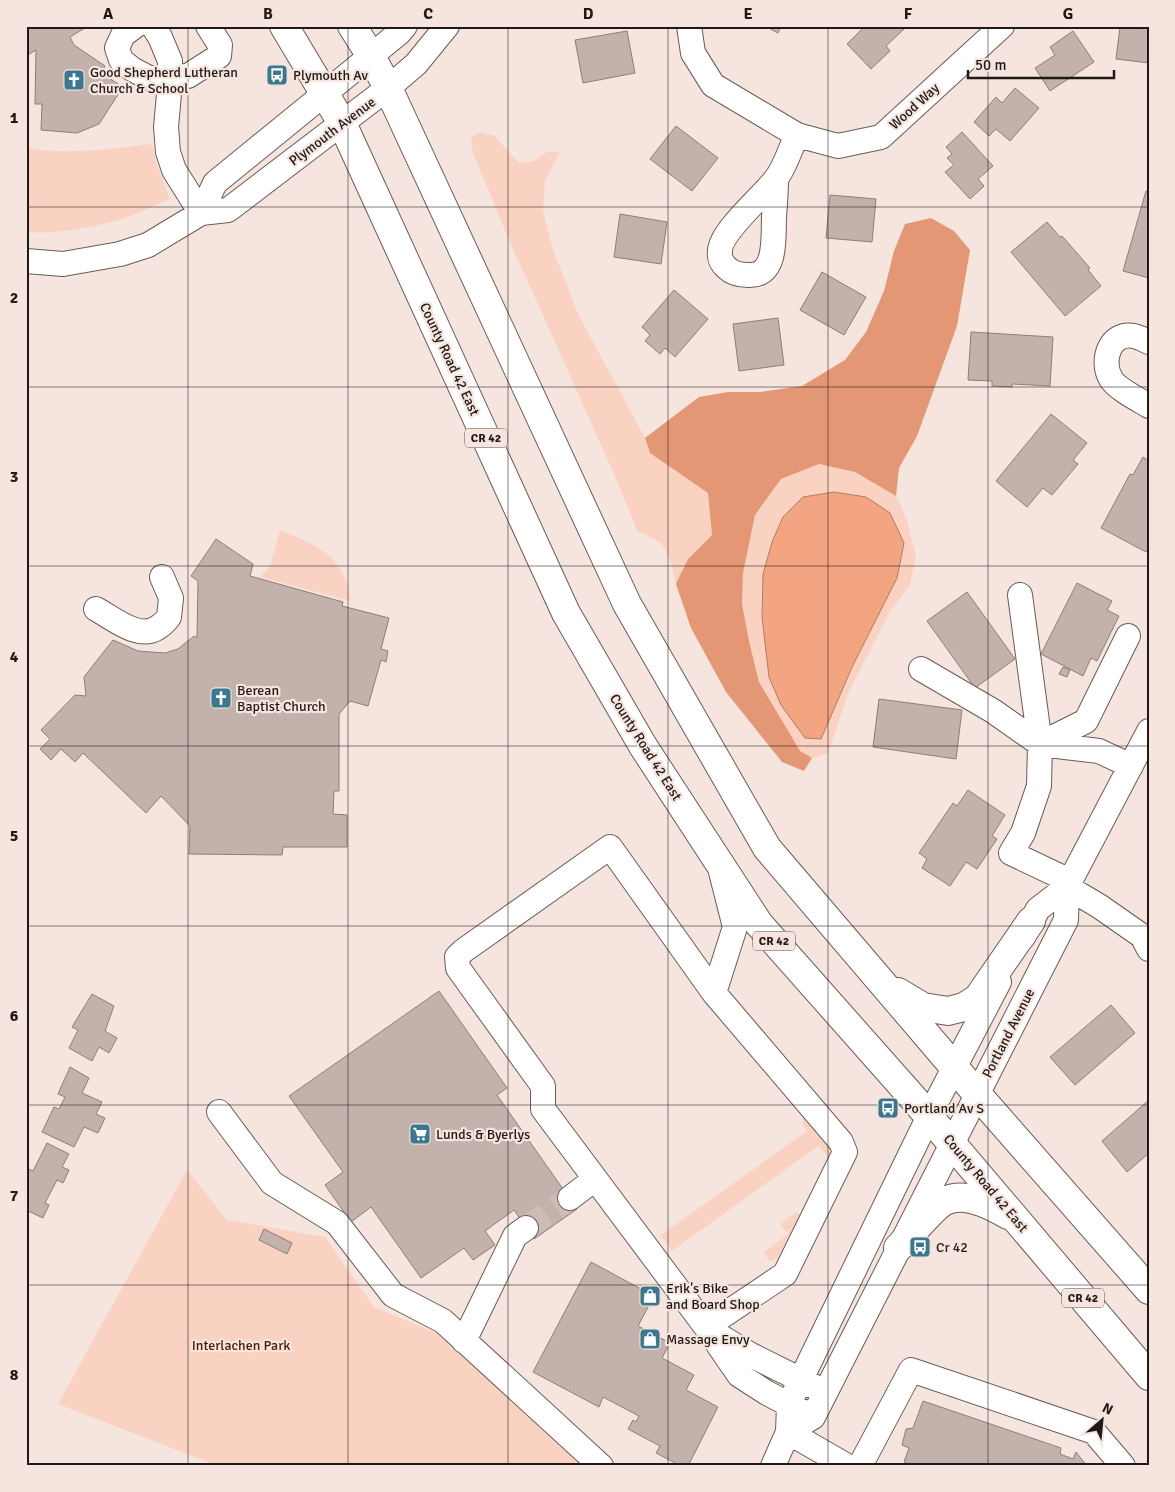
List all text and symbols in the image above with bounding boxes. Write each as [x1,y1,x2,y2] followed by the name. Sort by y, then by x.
[103,4,114,24] text: A
[263,4,273,24] text: B
[423,4,433,24] text: C
[583,4,594,24] text: D
[743,4,753,24] text: E
[904,4,913,24] text: F
[1063,4,1073,24] text: G
[968,48,1114,80] scale bar
[975,56,1006,74] text: 50 m
[265,63,289,87] bus stop icon: Plymouth Av
[90,64,238,97] place label: Good Shepherd Lutheran Church & School
[293,67,368,84] place label: Plymouth Av
[62,68,86,92] church icon: Good Shepherd Lutheran Church & School
[886,79,943,133] street label: Wood Way
[286,93,379,169] street label: Plymouth Avenue
[10,108,19,128] text: 1
[10,288,18,308] text: 2
[416,300,483,418] street label: County Road 42 East
[465,428,507,448] road number: CR 42
[10,467,18,487] text: 3
[10,647,19,667] text: 4
[237,682,326,715] place label: Berean Baptist Church
[209,686,233,710] church icon: Berean Baptist Church
[606,691,685,804] street label: County Road 42 East
[10,826,18,846] text: 5
[753,931,795,950] road number: CR 42
[979,986,1038,1081] street label: Portland Avenue
[10,1006,19,1026] text: 6
[876,1096,900,1120] bus stop icon: Portland Av S
[904,1100,984,1117] place label: Portland Av S
[408,1122,432,1146] supermarket icon: Lunds & Byerlys
[436,1126,530,1143] place label: Lunds & Byerlys
[940,1131,1032,1236] street label: County Road 42 East
[10,1186,19,1206] text: 7
[908,1235,932,1259] bus stop icon: Cr 42
[936,1239,968,1256] place label: Cr 42
[666,1280,760,1313] place label: Erik's Bike and Board Shop
[638,1284,662,1308] shop icon: Erik's Bike and Board Shop
[1062,1289,1104,1308] road number: CR 42
[638,1327,662,1351] shop icon: Massage Envy
[666,1331,750,1348] place label: Massage Envy
[192,1337,290,1354] park label: Interlachen Park
[10,1365,19,1385] text: 8
[1078,1394,1128,1444] north arrow
[1099,1399,1116,1419] text: N

